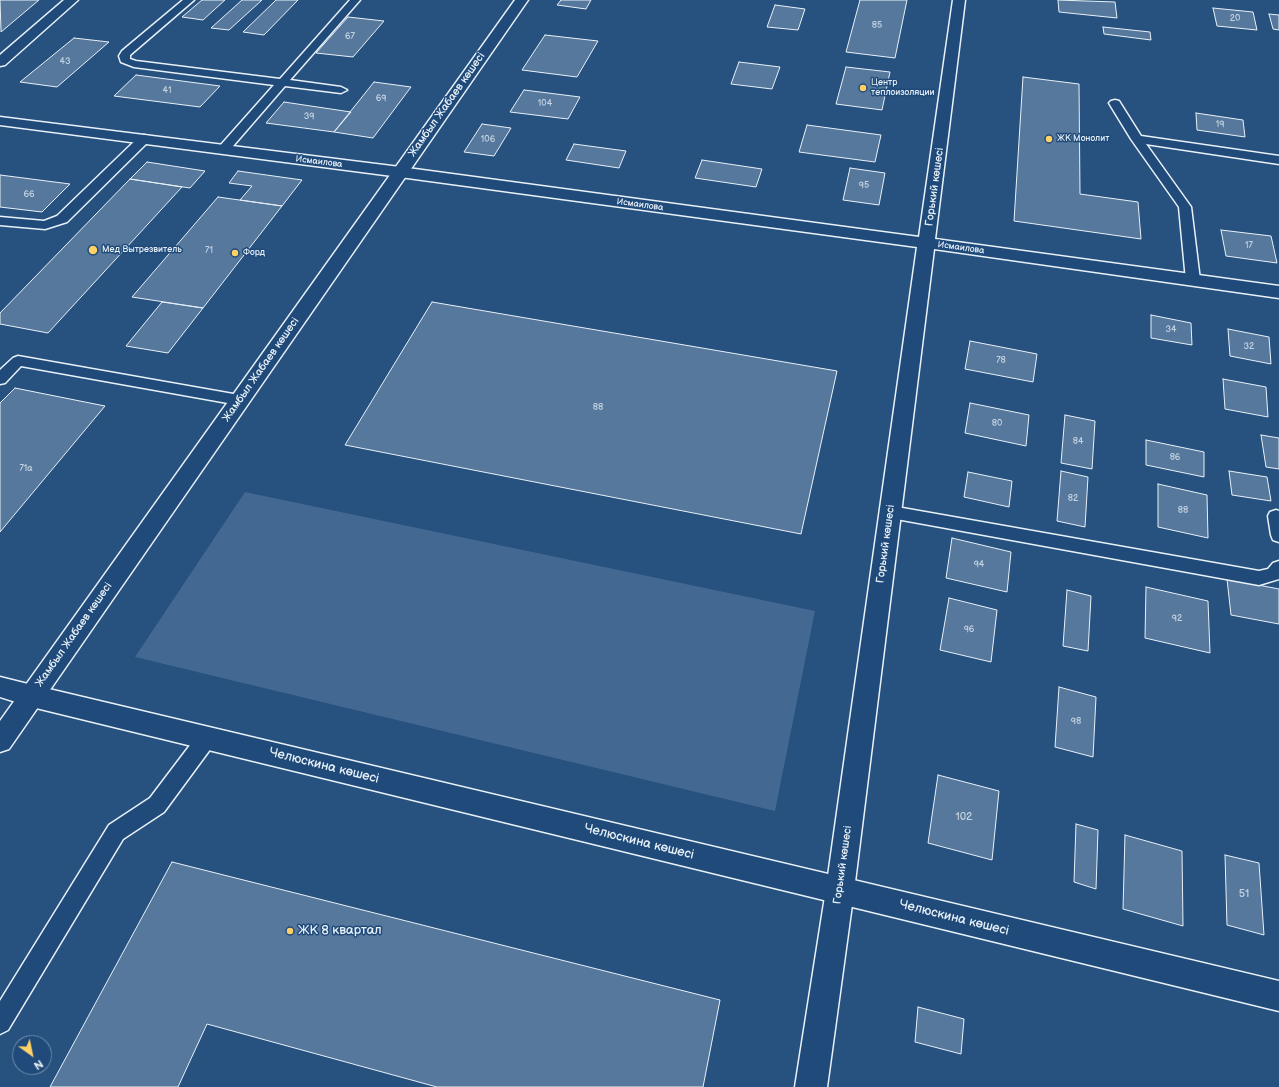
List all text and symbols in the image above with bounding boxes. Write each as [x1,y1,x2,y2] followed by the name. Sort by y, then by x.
[1230,14,1240,24] house number: 20
[872,21,882,31] house number: 85
[345,32,355,42] house number: 67
[406,50,488,160] street label: Жамбыл Жабаев көшесі
[59,57,71,67] house number: 43
[871,78,935,99] place label: Центр теплоизоляции
[858,83,868,93] marker: Центр теплоизоляции
[163,86,171,96] house number: 41
[376,94,386,104] house number: 69
[538,99,552,109] house number: 104
[304,112,314,122] house number: 39
[1216,120,1224,130] house number: 19
[1044,134,1054,144] marker: ЖК Монолит
[1057,134,1109,144] place label: ЖК Монолит
[481,135,495,145] house number: 106
[923,147,947,227] street label: Горький көшесі
[295,154,343,170] street label: Исмаилова
[859,181,869,191] house number: 95
[24,190,34,200] house number: 66
[616,196,664,214] street label: Исмаилова
[937,239,985,257] street label: Исмаилова
[1245,241,1253,251] house number: 17
[87,244,99,256] marker: Мед Вытрезвитель
[102,245,182,255] place label: Мед Вытрезвитель
[205,246,213,256] house number: 71
[230,248,240,258] marker: Форд
[243,248,265,258] place label: Форд
[220,315,302,425] street label: Жамбыл Жабаев көшесі
[1165,325,1177,335] house number: 34
[1244,342,1254,352] house number: 32
[996,356,1006,366] house number: 78
[593,403,603,413] house number: 88
[992,419,1002,429] house number: 80
[1073,437,1083,447] house number: 84
[1170,453,1180,463] house number: 86
[19,464,33,474] house number: 71а
[1068,494,1078,504] house number: 82
[874,504,898,584] street label: Горький көшесі
[1178,506,1188,516] house number: 88
[974,560,984,570] house number: 94
[33,580,115,690] street label: Жамбыл Жабаев көшесі
[1172,614,1182,624] house number: 92
[964,625,974,635] house number: 96
[1071,717,1081,727] house number: 98
[267,745,381,787] street label: Челюскина көшесі
[955,810,973,824] house number: 102
[582,821,696,863] street label: Челюскина көшесі
[831,825,855,905] street label: Горький көшесі
[1239,887,1249,901] house number: 51
[897,897,1011,939] street label: Челюскина көшесі
[298,923,382,939] place label: ЖК 8 квартал
[285,926,295,936] marker: ЖК 8 квартал
[12,1035,52,1075] north arrow
[31,1057,45,1072] text: N

